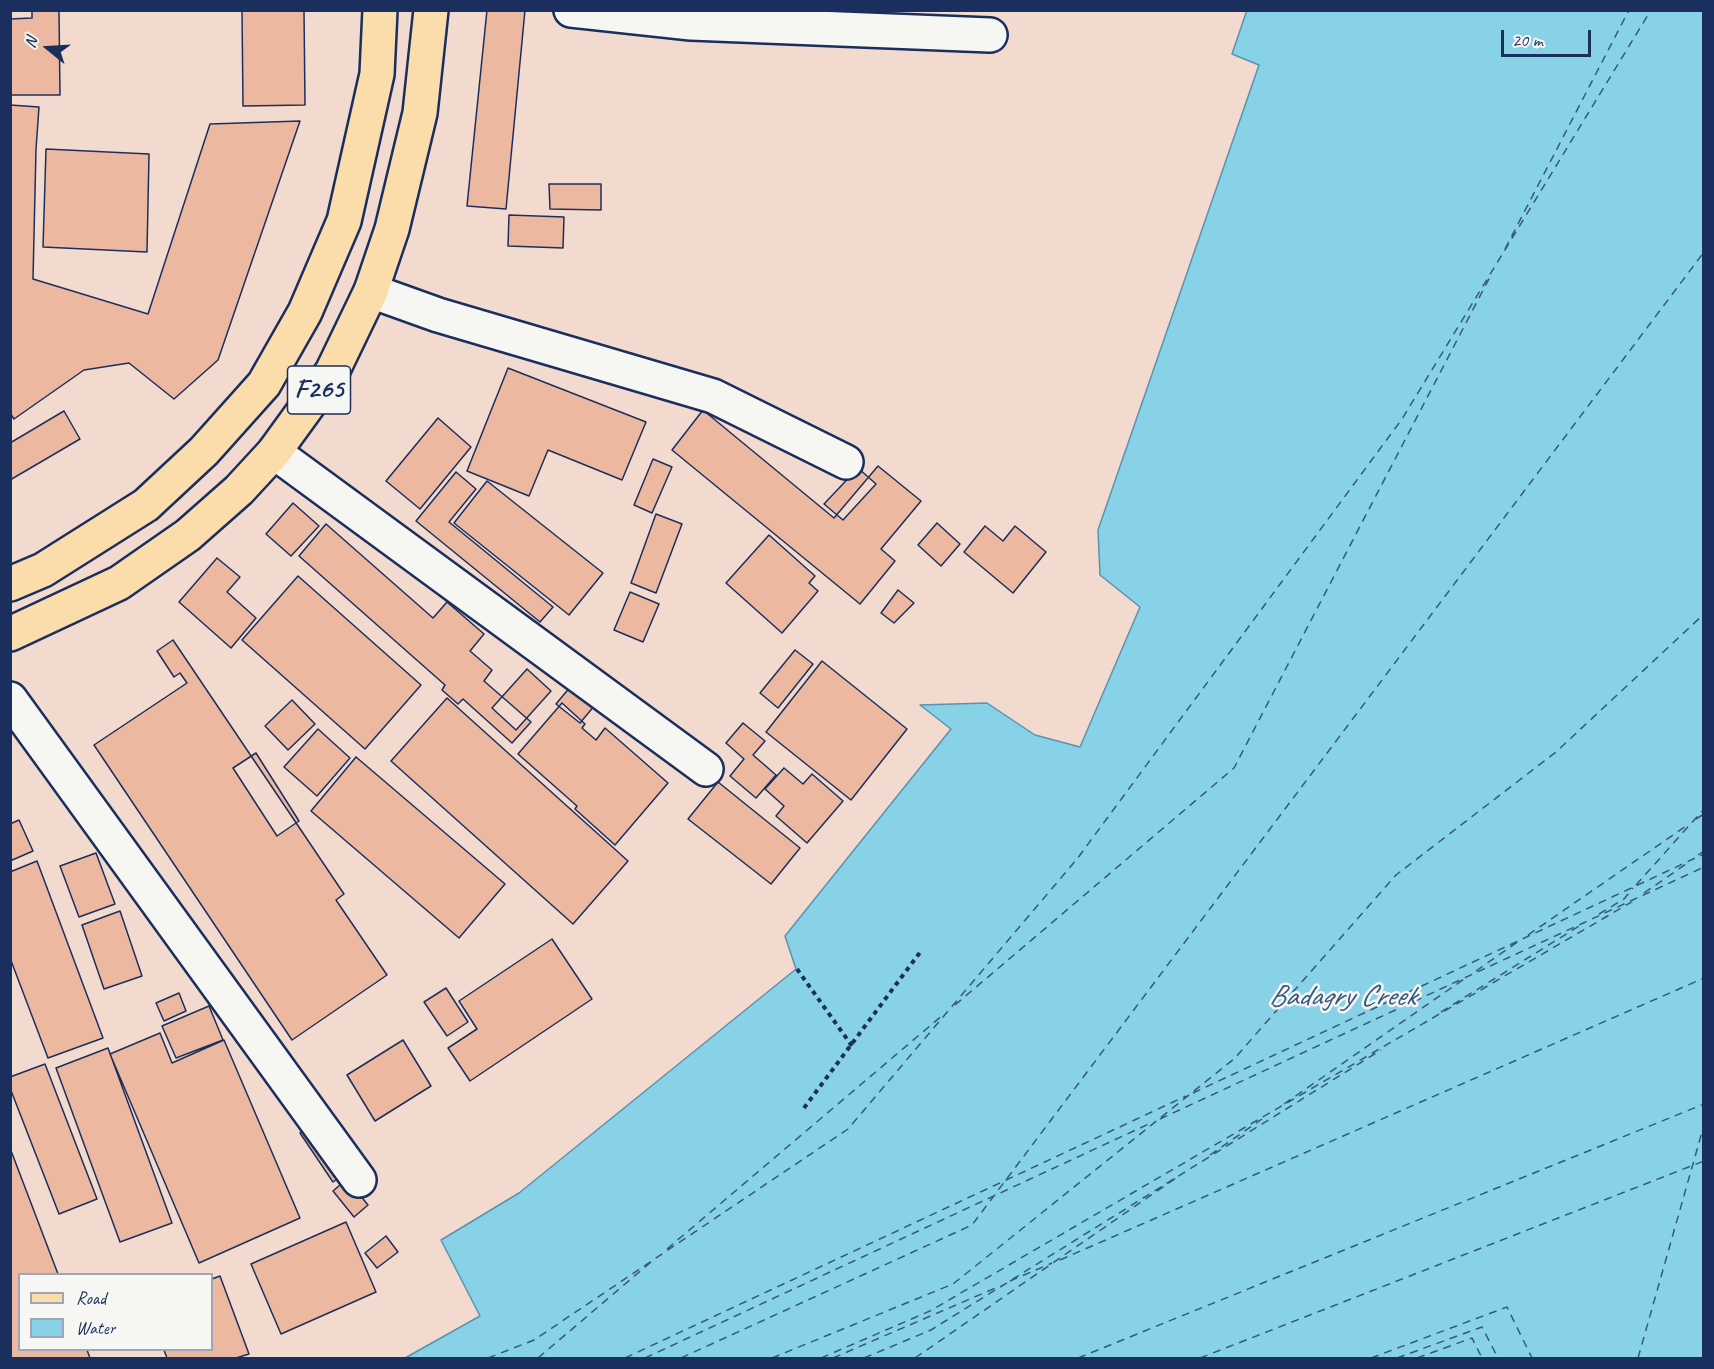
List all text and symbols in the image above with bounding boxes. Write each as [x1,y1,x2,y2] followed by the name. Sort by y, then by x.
[18,18,78,78] north arrow
[1504,18,1594,56] scale bar
[1512,29,1543,51] text: 20 m
[20,35,42,50] text: N
[288,366,350,414] road number: F265
[1269,979,1415,1015] water label: Badagry Creek
[18,1273,213,1351] legend
[76,1287,106,1309] text: Road
[76,1317,115,1339] text: Water

